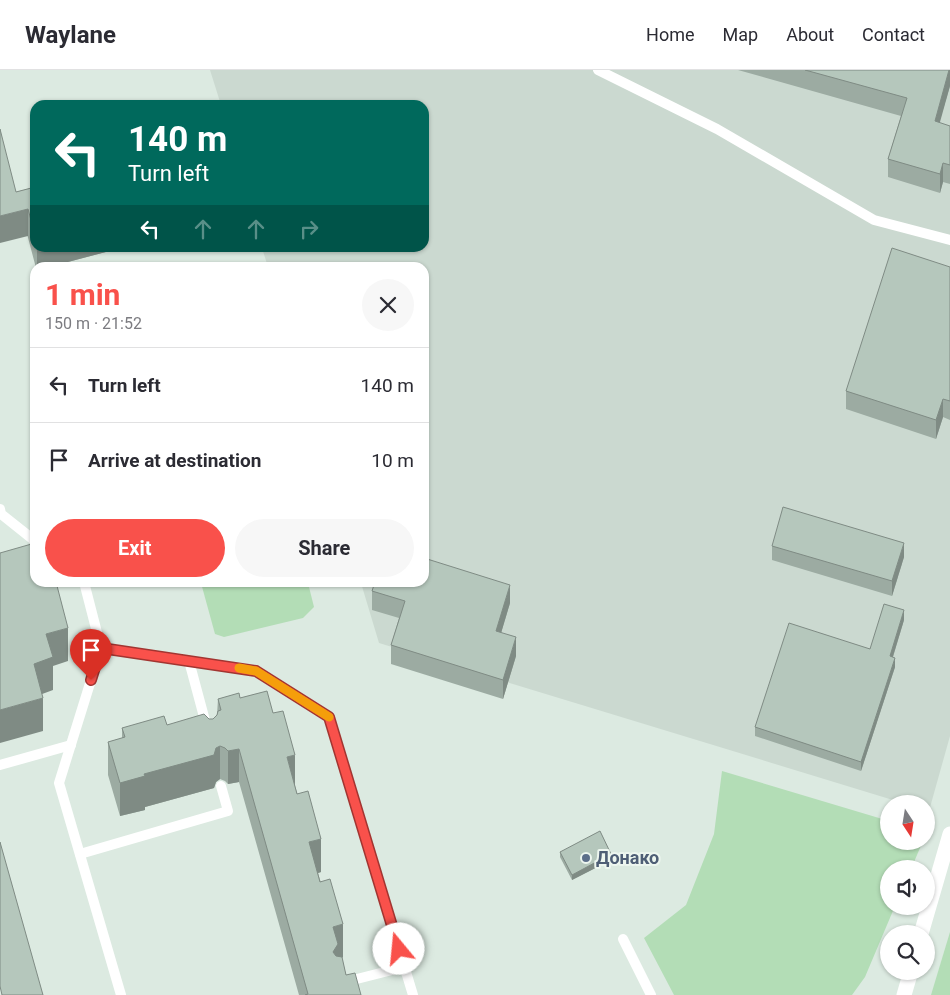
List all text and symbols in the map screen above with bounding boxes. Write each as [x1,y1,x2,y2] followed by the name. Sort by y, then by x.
[25,21,116,49] text: Waylane
[646,24,695,45] text: Home
[723,24,758,45] text: Map
[786,24,834,45] text: About
[862,24,925,45] text: Contact
[128,119,227,160] text: 140 m
[45,120,110,185] icon: left
[128,161,209,186] text: Turn left
[136,215,164,243] icon: left
[189,215,217,243] icon: ahead
[242,215,270,243] icon: ahead
[295,215,323,243] icon: right
[45,277,120,312] text: 1 min
[362,279,414,331] button: close
[45,314,142,333] text: 150 m · 21:52
[45,371,73,399] icon: left
[88,374,161,397] text: Turn left
[361,374,414,397] text: 140 m
[45,446,73,474] icon: arrive
[88,449,261,472] text: Arrive at destination
[371,449,414,472] text: 10 m
[45,519,225,577] button: Exit
[235,519,414,577] button: Share
[70,629,112,680] pin
[77,636,105,664] icon: arrive
[880,795,935,850] north arrow
[880,795,935,980] map controls
[596,847,659,868] place label: Донако
[580,852,592,864] marker: Донако
[880,860,935,915] button: sound
[372,922,424,974] position arrow
[880,925,935,980] button: search

